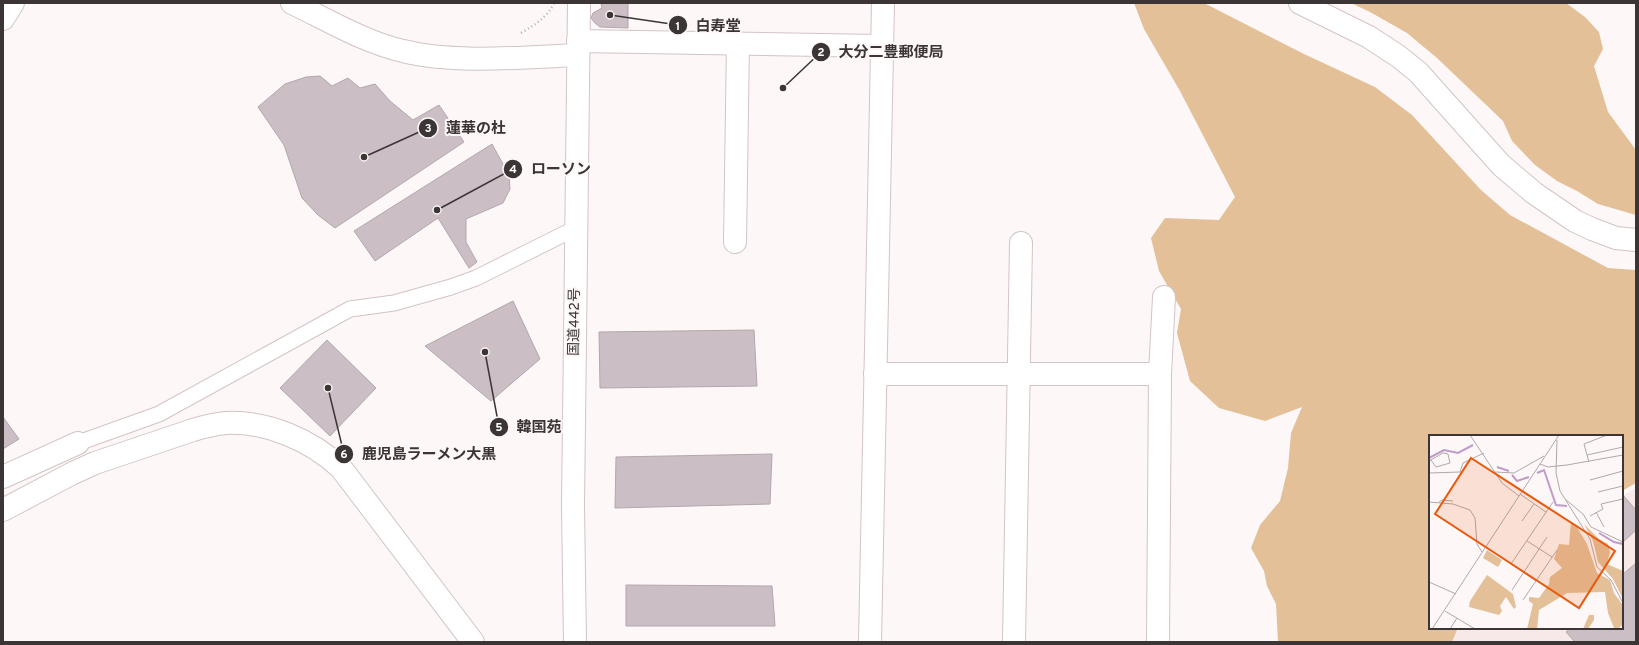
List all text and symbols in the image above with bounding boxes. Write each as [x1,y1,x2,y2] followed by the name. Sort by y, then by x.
[668,12,749,39] callout: 白寿堂
[695,17,741,37] text: 白寿堂
[676,19,680,35] text: 1
[811,38,952,65] callout: 大分二豊郵便局
[838,44,944,63] text: 大分二豊郵便局
[817,45,825,61] text: 2
[418,115,514,142] callout: 蓮華の杜
[446,120,506,139] text: 蓮華の杜
[424,121,432,137] text: 3
[503,155,599,182] callout: ローソン
[531,161,591,180] text: ローソン
[509,162,517,178] text: 4
[566,288,584,356] street label: 国道442号
[489,413,570,440] callout: 韓国苑
[516,419,562,438] text: 韓国苑
[495,420,503,436] text: 5
[1429,435,1623,629] inset map
[334,440,505,467] callout: 鹿児島ラーメン大黒
[362,445,496,465] text: 鹿児島ラーメン大黒
[340,447,348,463] text: 6

